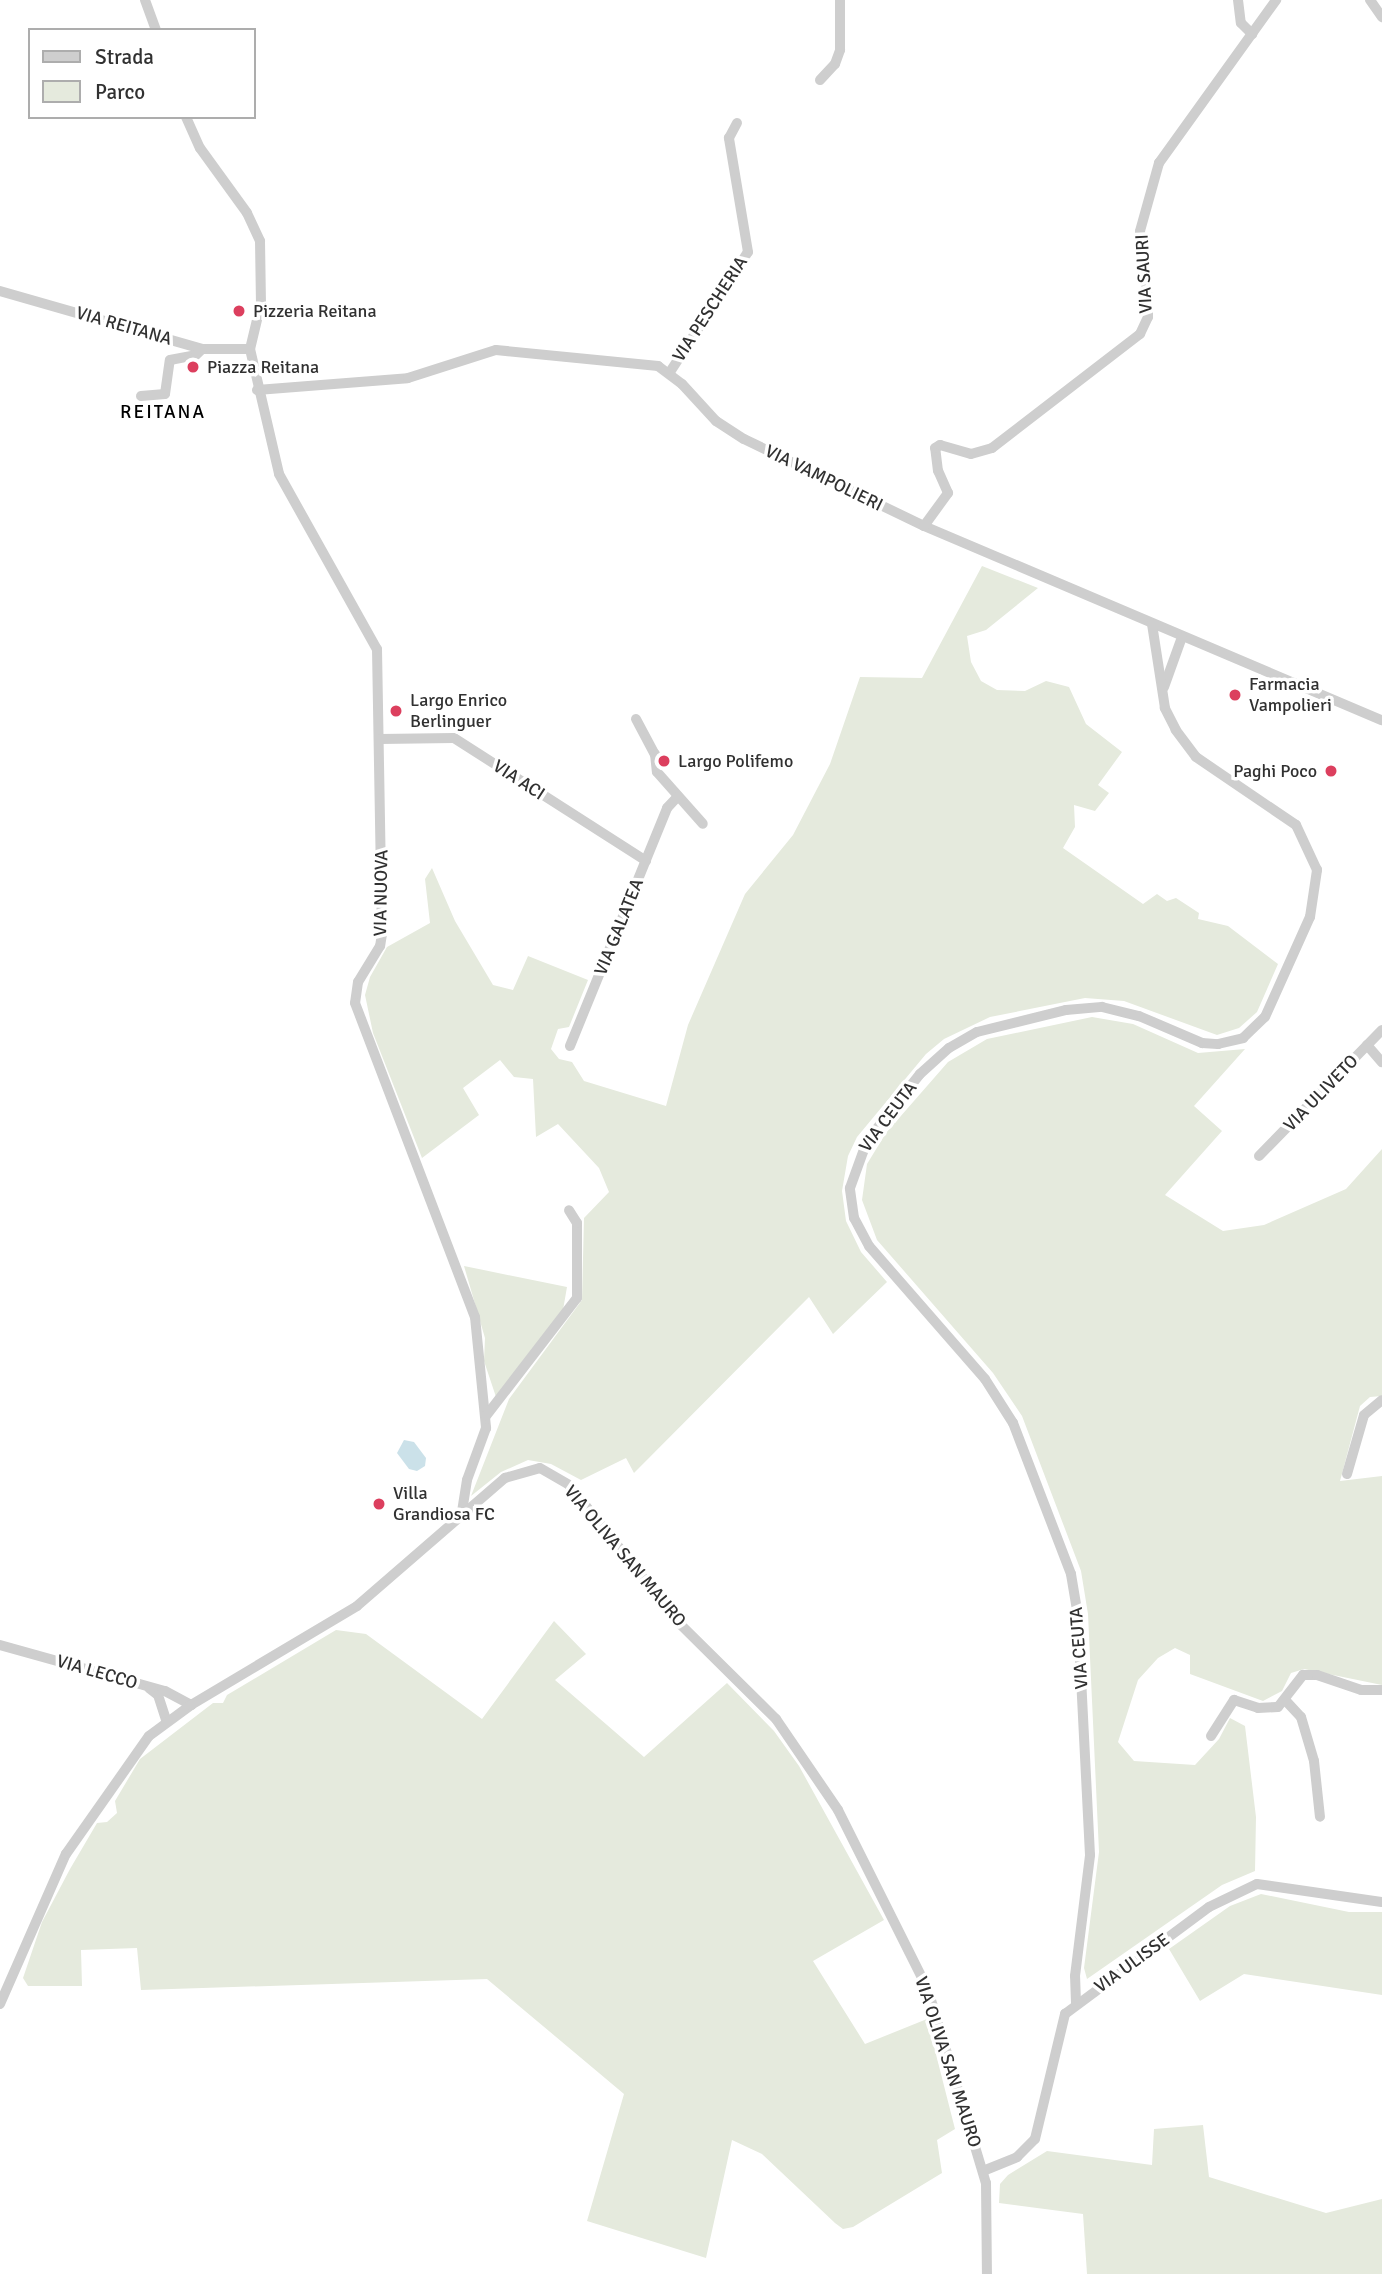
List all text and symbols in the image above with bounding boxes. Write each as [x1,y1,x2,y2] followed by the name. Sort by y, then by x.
[28,28,256,119] legend
[95,44,154,70] text: Strada
[95,79,145,105] text: Parco
[1131,234,1157,314] street label: VIA SAURI
[668,252,752,366] street label: VIA PESCHERIA
[253,300,377,322] place label: Pizzeria Reitana
[74,302,174,350] street label: VIA REITANA
[231,303,247,319] marker: Pizzeria Reitana
[207,356,319,378] place label: Piazza Reitana
[185,359,201,375] marker: Piazza Reitana
[121,402,205,424] district label: REITANA
[762,440,886,516] street label: VIA VAMPOLIERI
[1249,674,1332,716] place label: Farmacia Vampolieri
[1227,687,1243,703] marker: Farmacia Vampolieri
[410,690,507,732] place label: Largo Enrico Berlinguer
[388,703,404,719] marker: Largo Enrico Berlinguer
[678,750,793,772] place label: Largo Polifemo
[656,753,672,769] marker: Largo Polifemo
[489,755,549,805] street label: VIA ACI
[1233,760,1317,782] place label: Paghi Poco
[1323,763,1339,779] marker: Paghi Poco
[369,849,393,937] street label: VIA NUOVA
[590,875,648,979] street label: VIA GALATEA
[1279,1050,1363,1136] street label: VIA ULIVETO
[855,1078,921,1156] street label: VIA CEUTA
[559,1481,691,1631] street label: VIA OLIVA SAN MAURO
[393,1483,495,1526] place label: Villa Grandiosa FC
[371,1496,387,1512] marker: Villa Grandiosa FC
[1065,1606,1093,1690] street label: VIA CEUTA
[54,1650,140,1694] street label: VIA LECCO
[1090,1929,1174,1997] street label: VIA ULISSE
[910,1974,986,2150] street label: VIA OLIVA SAN MAURO

